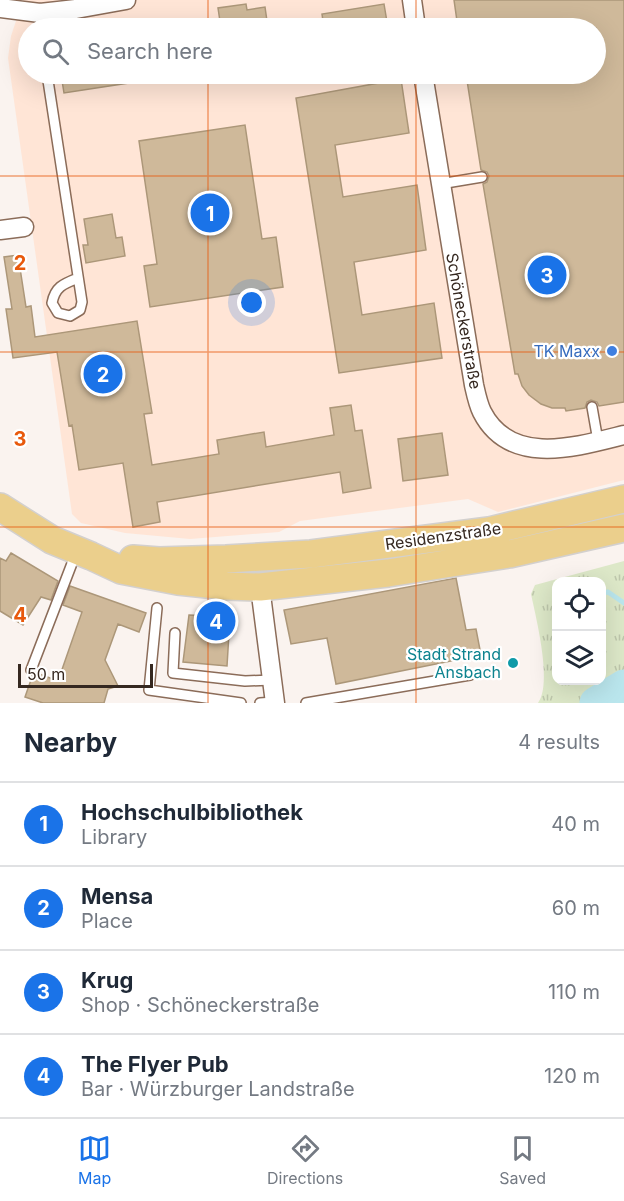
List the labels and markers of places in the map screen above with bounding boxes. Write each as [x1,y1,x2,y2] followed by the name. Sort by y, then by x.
[190,190,230,236] pin: 1
[528,252,566,298] pin: 3
[534,341,600,361] place label: TK Maxx
[605,344,619,358] marker: TK Maxx
[84,352,122,397] pin: 2
[196,598,236,644] pin: 4
[407,644,501,682] place label: Stadt Strand Ansbach
[506,656,520,670] marker: Stadt Strand Ansbach

